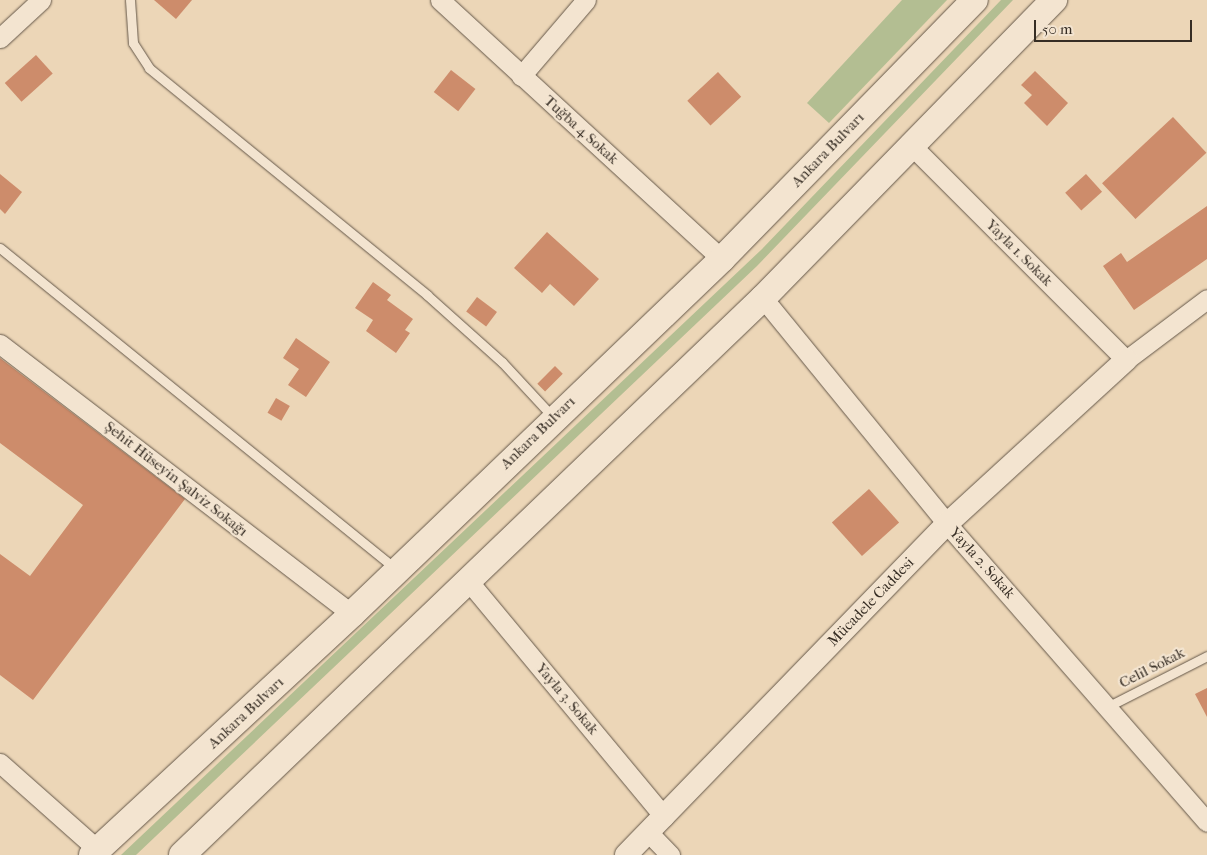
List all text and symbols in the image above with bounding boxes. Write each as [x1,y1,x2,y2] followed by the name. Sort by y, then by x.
[1037,10,1194,42] scale bar
[1042,20,1072,38] text: 50 m
[540,92,622,168] street label: Tuğba 4 Sokak
[788,109,868,191] street label: Ankara Bulvarı
[982,216,1056,290] street label: Yayla 1. Sokak
[497,393,579,473] street label: Ankara Bulvarı
[101,418,251,540] street label: Şehit Hüseyin Şalviz Sokağı
[945,524,1019,602] street label: Yayla 2. Sokak
[824,554,918,650] street label: Mücadele Caddesi
[1116,644,1188,692] street label: Celil Sokak
[532,660,602,738] street label: Yayla 3. Sokak
[204,673,288,753] street label: Ankara Bulvarı

